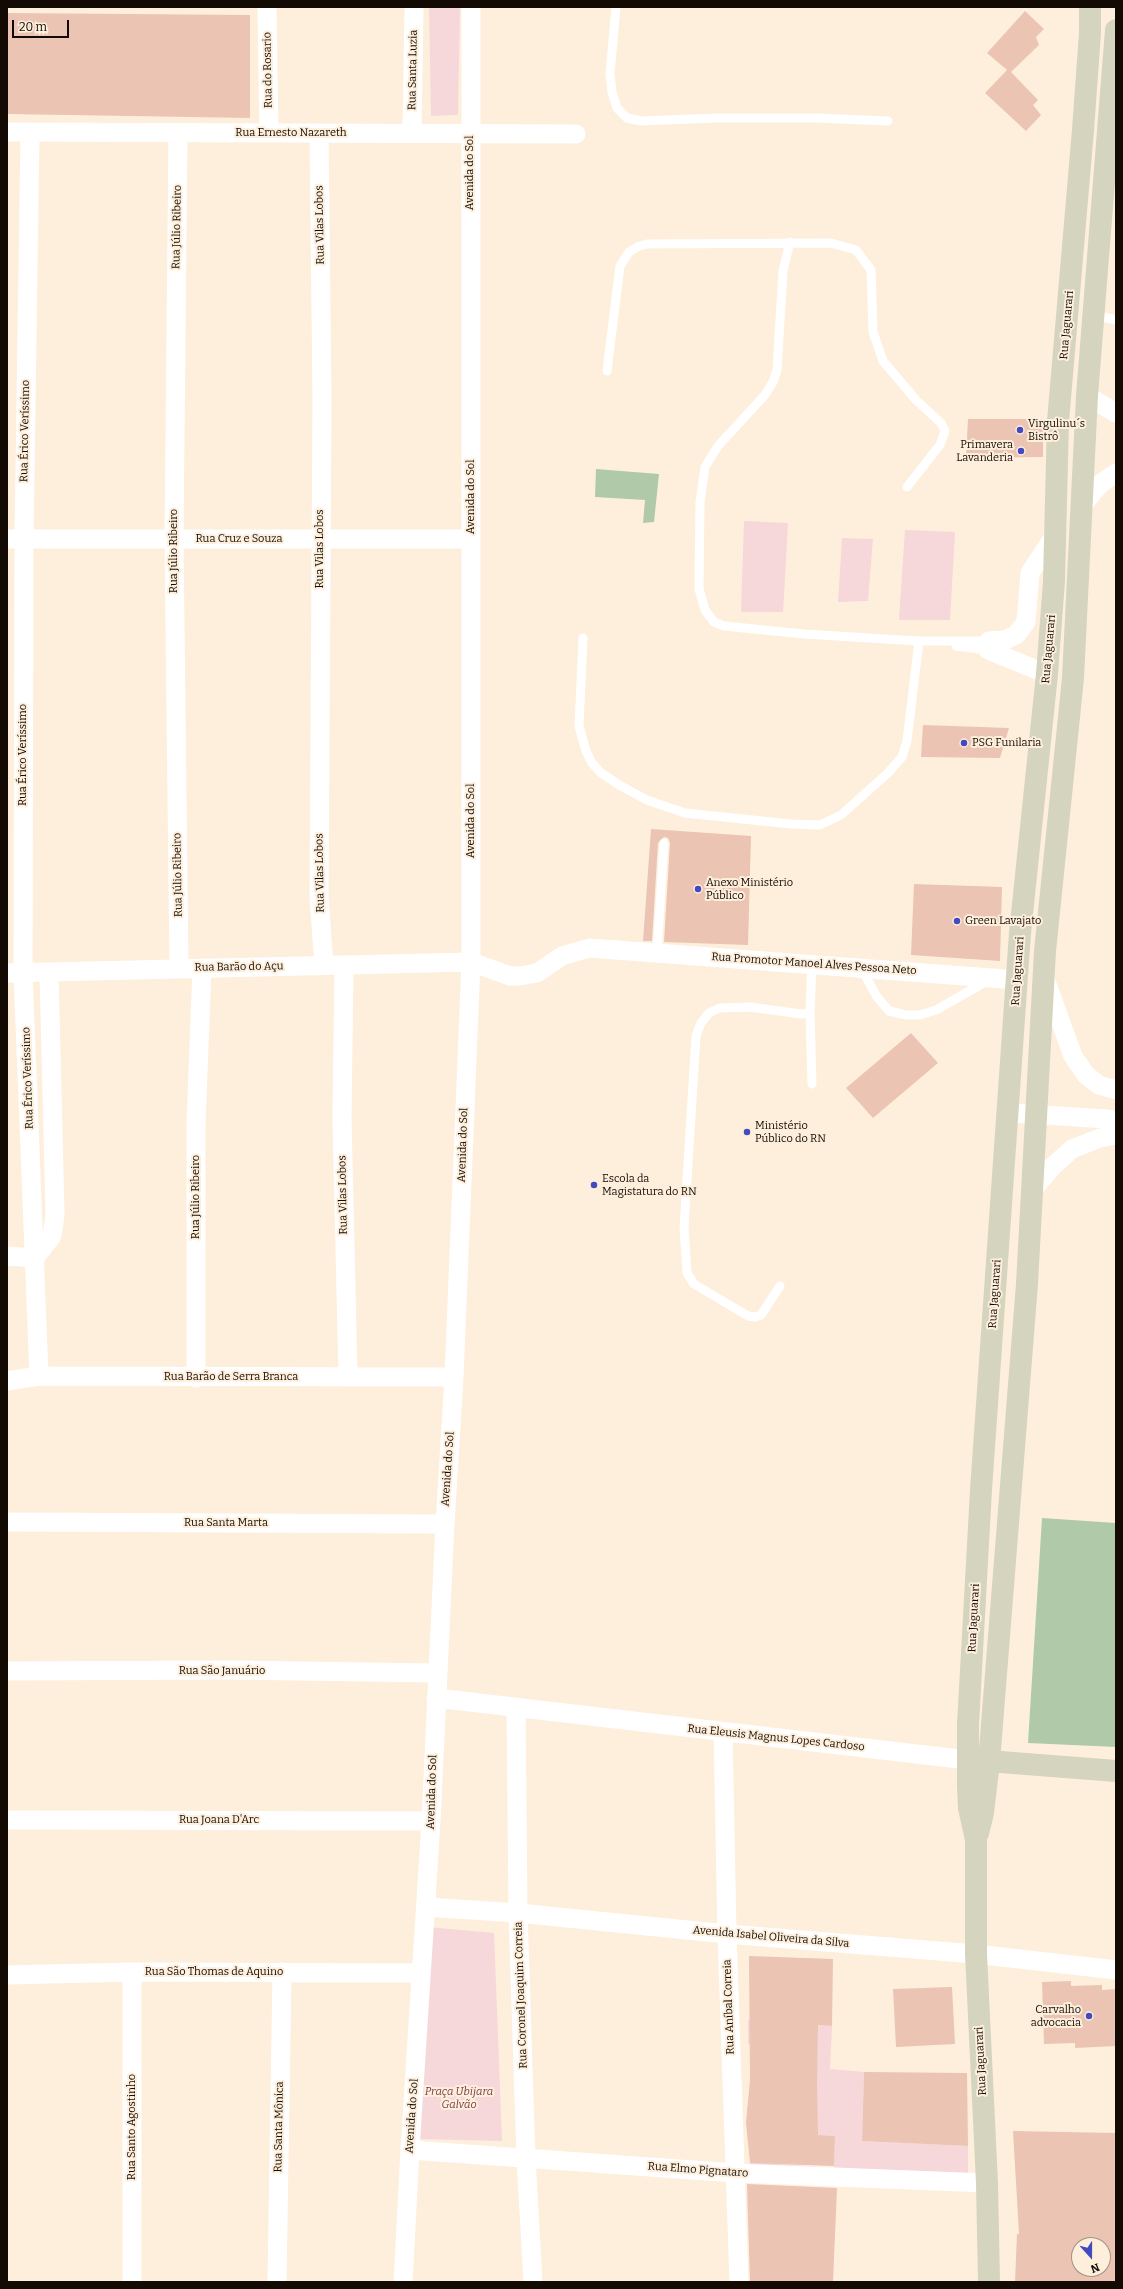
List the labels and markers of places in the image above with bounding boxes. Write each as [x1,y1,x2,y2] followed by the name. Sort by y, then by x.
[1028,417,1085,443] place label: Virgulinu´s Bistrô
[1015,425,1025,435] marker: Virgulinu´s Bistrô
[956,438,1013,464] place label: Primavera Lavanderia
[1016,446,1026,456] marker: Primavera Lavanderia
[972,736,1041,750] place label: PSG Funilaria
[959,738,969,748] marker: PSG Funilaria
[706,876,793,902] place label: Anexo Ministério Público
[693,884,703,894] marker: Anexo Ministério Público
[965,914,1041,928] place label: Green Lavajato
[952,916,962,926] marker: Green Lavajato
[755,1119,826,1145] place label: Ministério Público do RN
[742,1127,752,1137] marker: Ministério Público do RN
[602,1172,697,1198] place label: Escola da Magistatura do RN
[589,1180,599,1190] marker: Escola da Magistatura do RN
[1031,2003,1081,2029] place label: Carvalho advocacia
[1084,2011,1094,2021] marker: Carvalho advocacia

